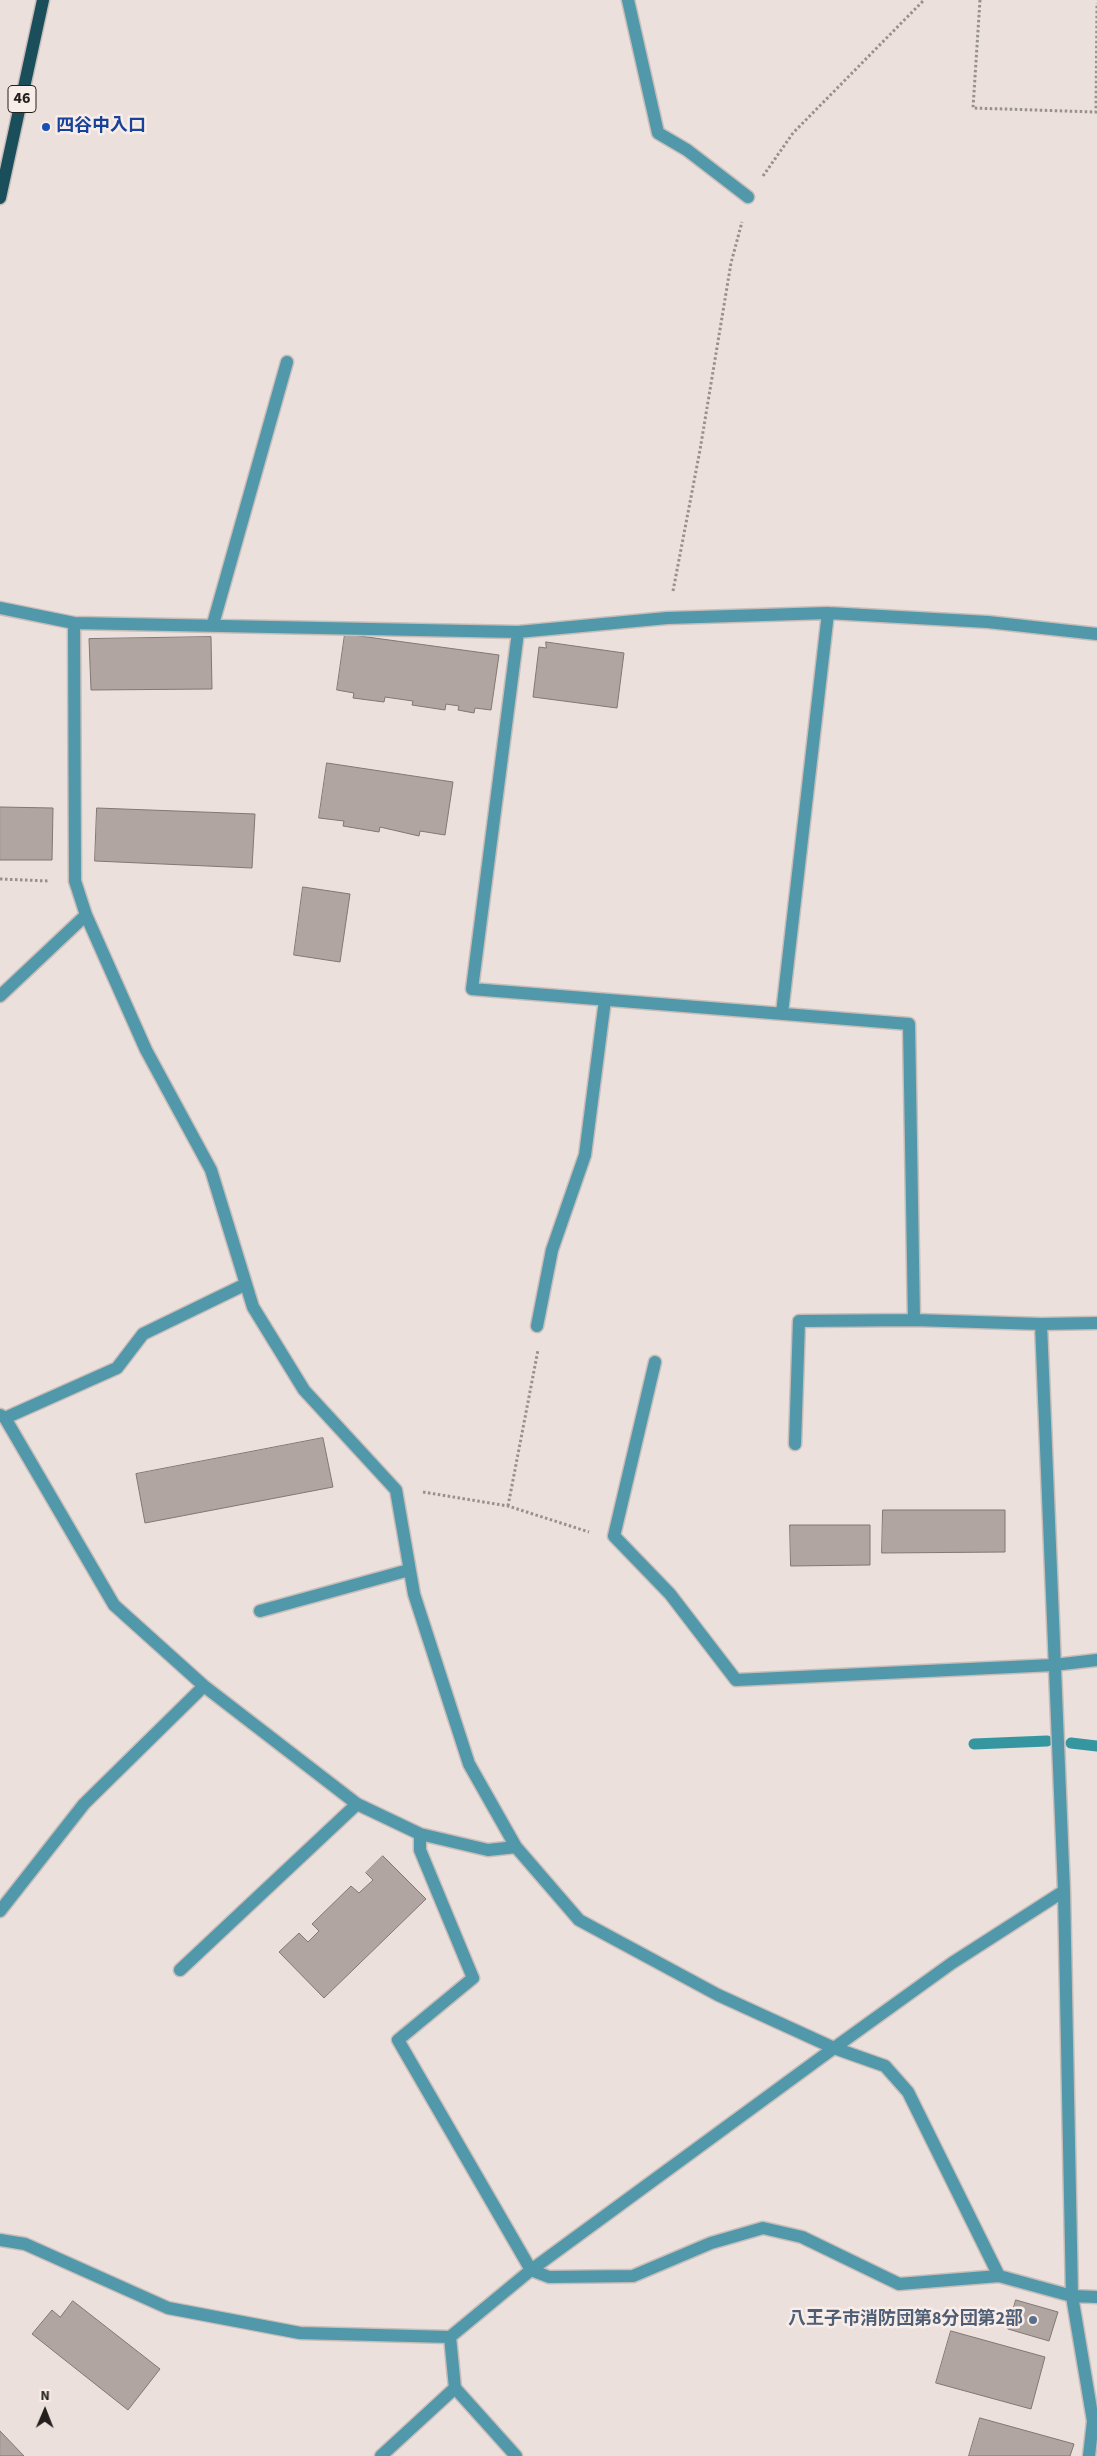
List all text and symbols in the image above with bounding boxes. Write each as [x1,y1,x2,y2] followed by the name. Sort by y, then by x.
[8,86,36,112] road number: 46
[56,116,146,138] place label: 四谷中入口
[40,121,52,133] marker: 四谷中入口
[788,2309,1023,2331] place label: 八王子市消防団第8分団第2部
[1027,2314,1039,2326] marker: 八王子市消防団第8分団第2部
[20,2386,70,2436] north arrow
[40,2386,50,2406] text: N

